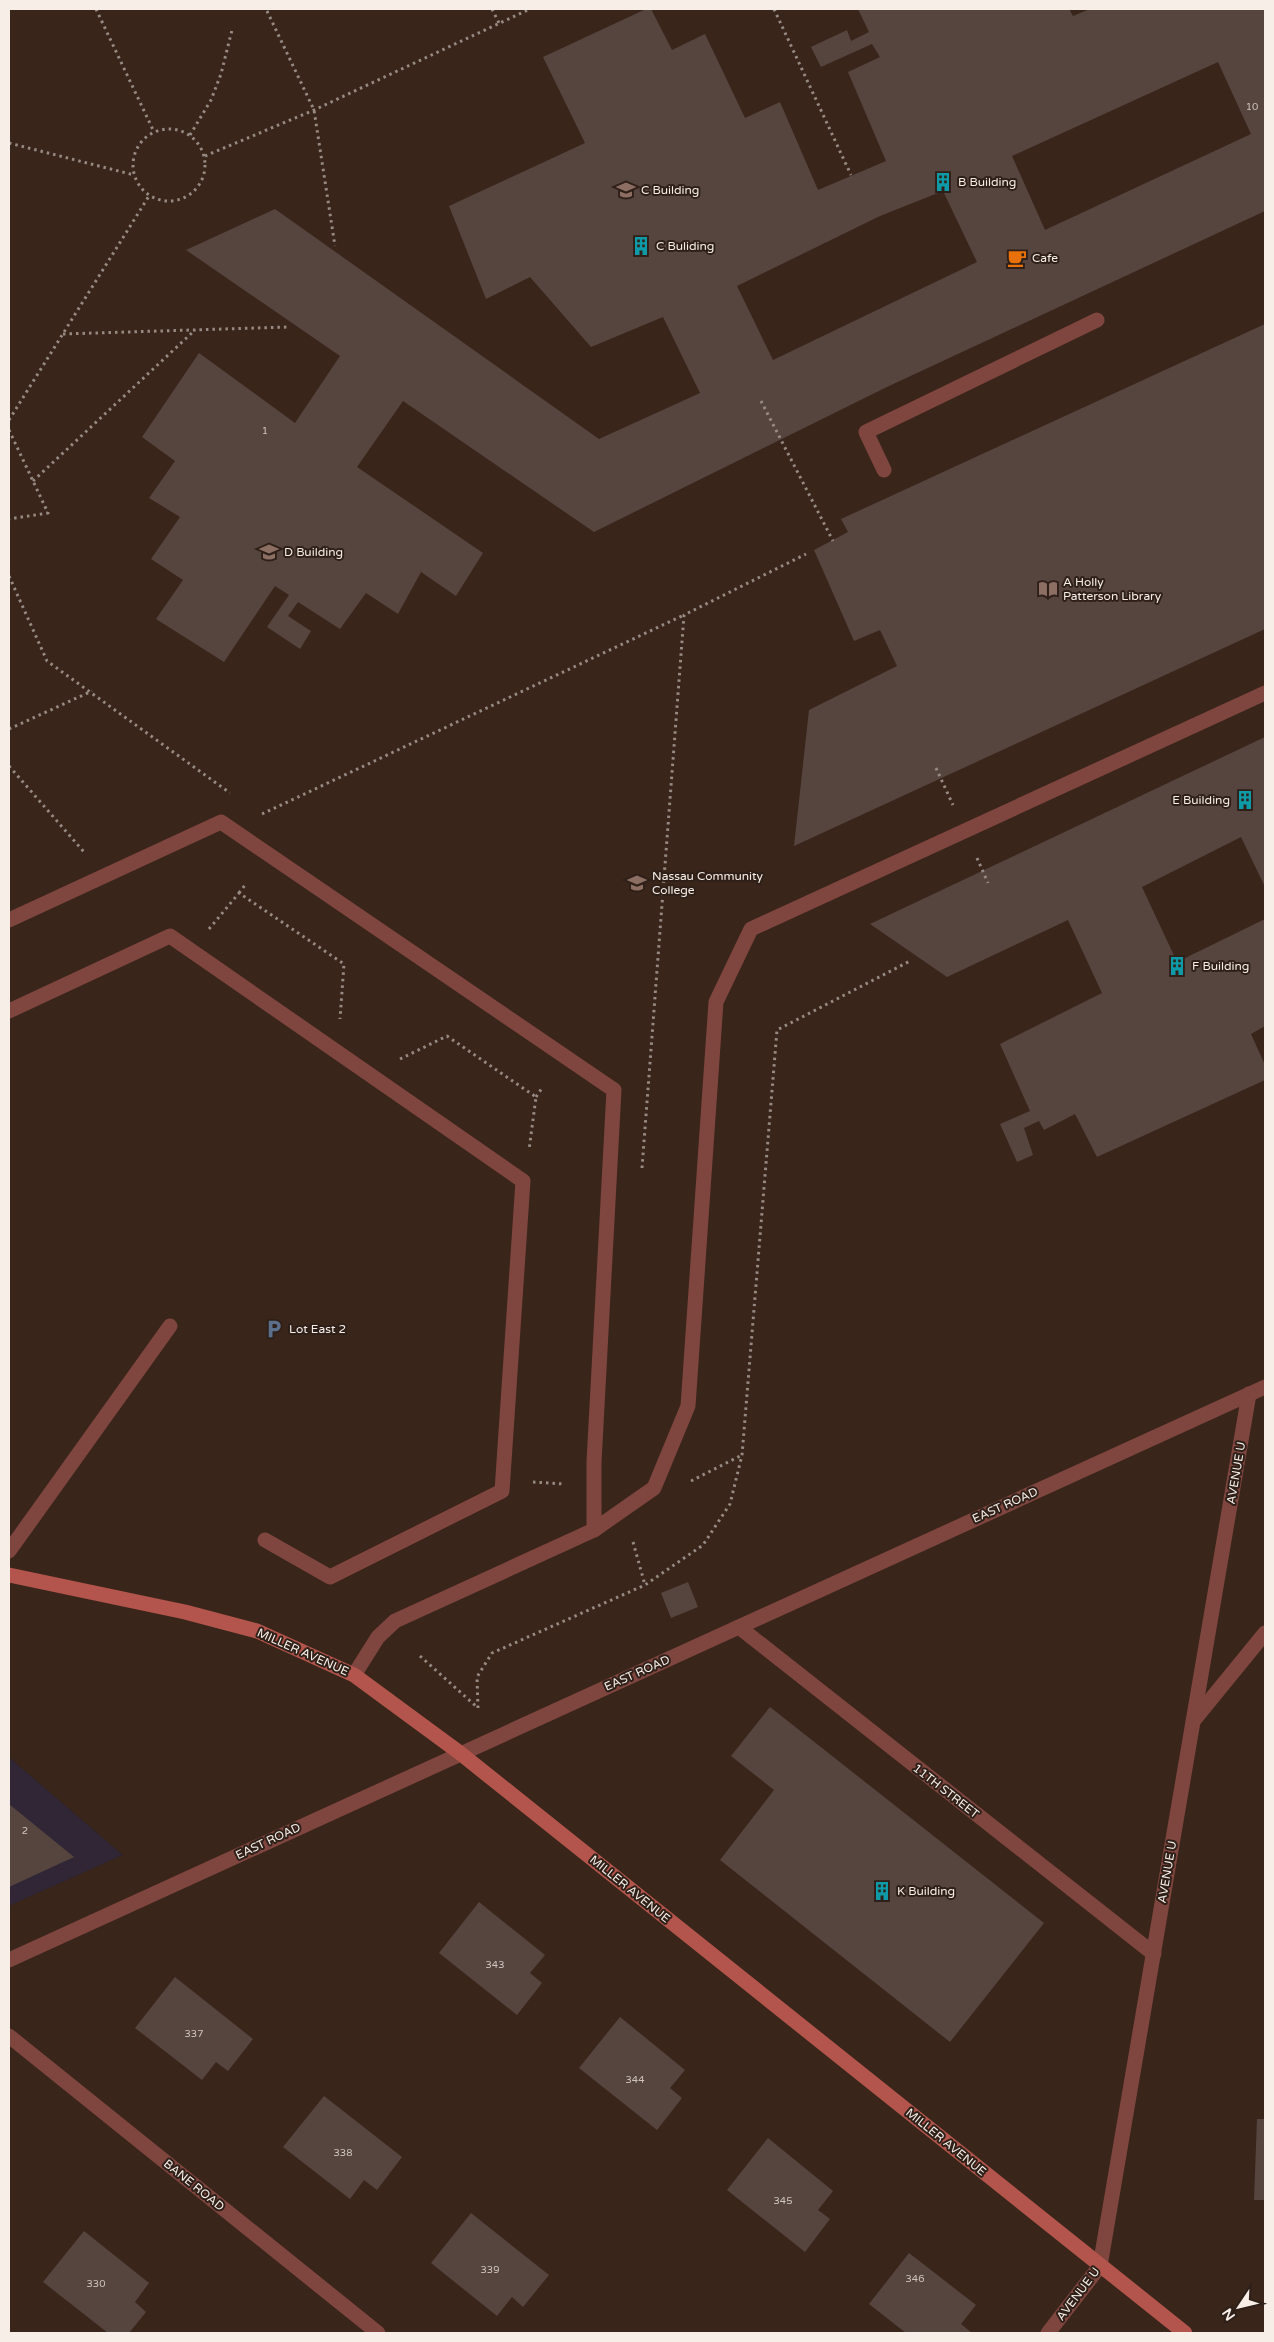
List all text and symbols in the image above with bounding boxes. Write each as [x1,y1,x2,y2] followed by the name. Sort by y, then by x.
[1246,101,1258,113] house number: 10
[932,171,954,193] building icon: B Building
[958,175,1016,189] place label: B Building
[615,179,637,201] school or university icon: C Building
[641,183,699,197] place label: C Building
[630,235,652,257] building icon: C Buliding
[656,239,714,253] place label: C Buliding
[1006,247,1028,269] cafe icon: Cafe
[1032,251,1058,265] place label: Cafe
[262,425,268,437] house number: 1
[258,541,280,563] school or university icon: D Building
[284,545,343,559] place label: D Building
[1063,575,1162,603] place label: A Holly Patterson Library
[1037,578,1059,600] library icon: A Holly Patterson Library
[1234,789,1256,811] building icon: E Building
[1172,793,1230,807] place label: E Building
[652,869,764,897] place label: Nassau Community College
[626,872,648,894] school or university icon: Nassau Community College
[1166,955,1188,977] building icon: F Building
[1192,959,1249,973] place label: F Building
[263,1318,285,1340] parking icon: Lot East 2
[289,1322,346,1336] place label: Lot East 2
[1224,1441,1248,1505] street label: AVENUE U
[970,1484,1040,1526] street label: EAST ROAD
[255,1625,351,1679] street label: MILLER AVENUE
[602,1652,672,1694] street label: EAST ROAD
[910,1761,982,1822] street label: 11TH STREET
[233,1820,303,1862] street label: EAST ROAD
[22,1825,28,1837] house number: 2
[1155,1840,1179,1904] street label: AVENUE U
[587,1852,673,1926] street label: MILLER AVENUE
[871,1880,893,1902] building icon: K Building
[897,1884,955,1898] place label: K Building
[486,1959,504,1971] house number: 343
[185,2028,203,2040] house number: 337
[626,2074,644,2086] house number: 344
[903,2105,989,2179] street label: MILLER AVENUE
[334,2147,352,2159] house number: 338
[161,2156,227,2214] street label: BANE ROAD
[774,2195,792,2207] house number: 345
[481,2264,499,2276] house number: 339
[1053,2265,1103,2323] street label: AVENUE U
[906,2273,924,2285] house number: 346
[87,2278,105,2290] house number: 330
[1214,2282,1264,2332] north arrow
[1219,2305,1239,2324] text: N

